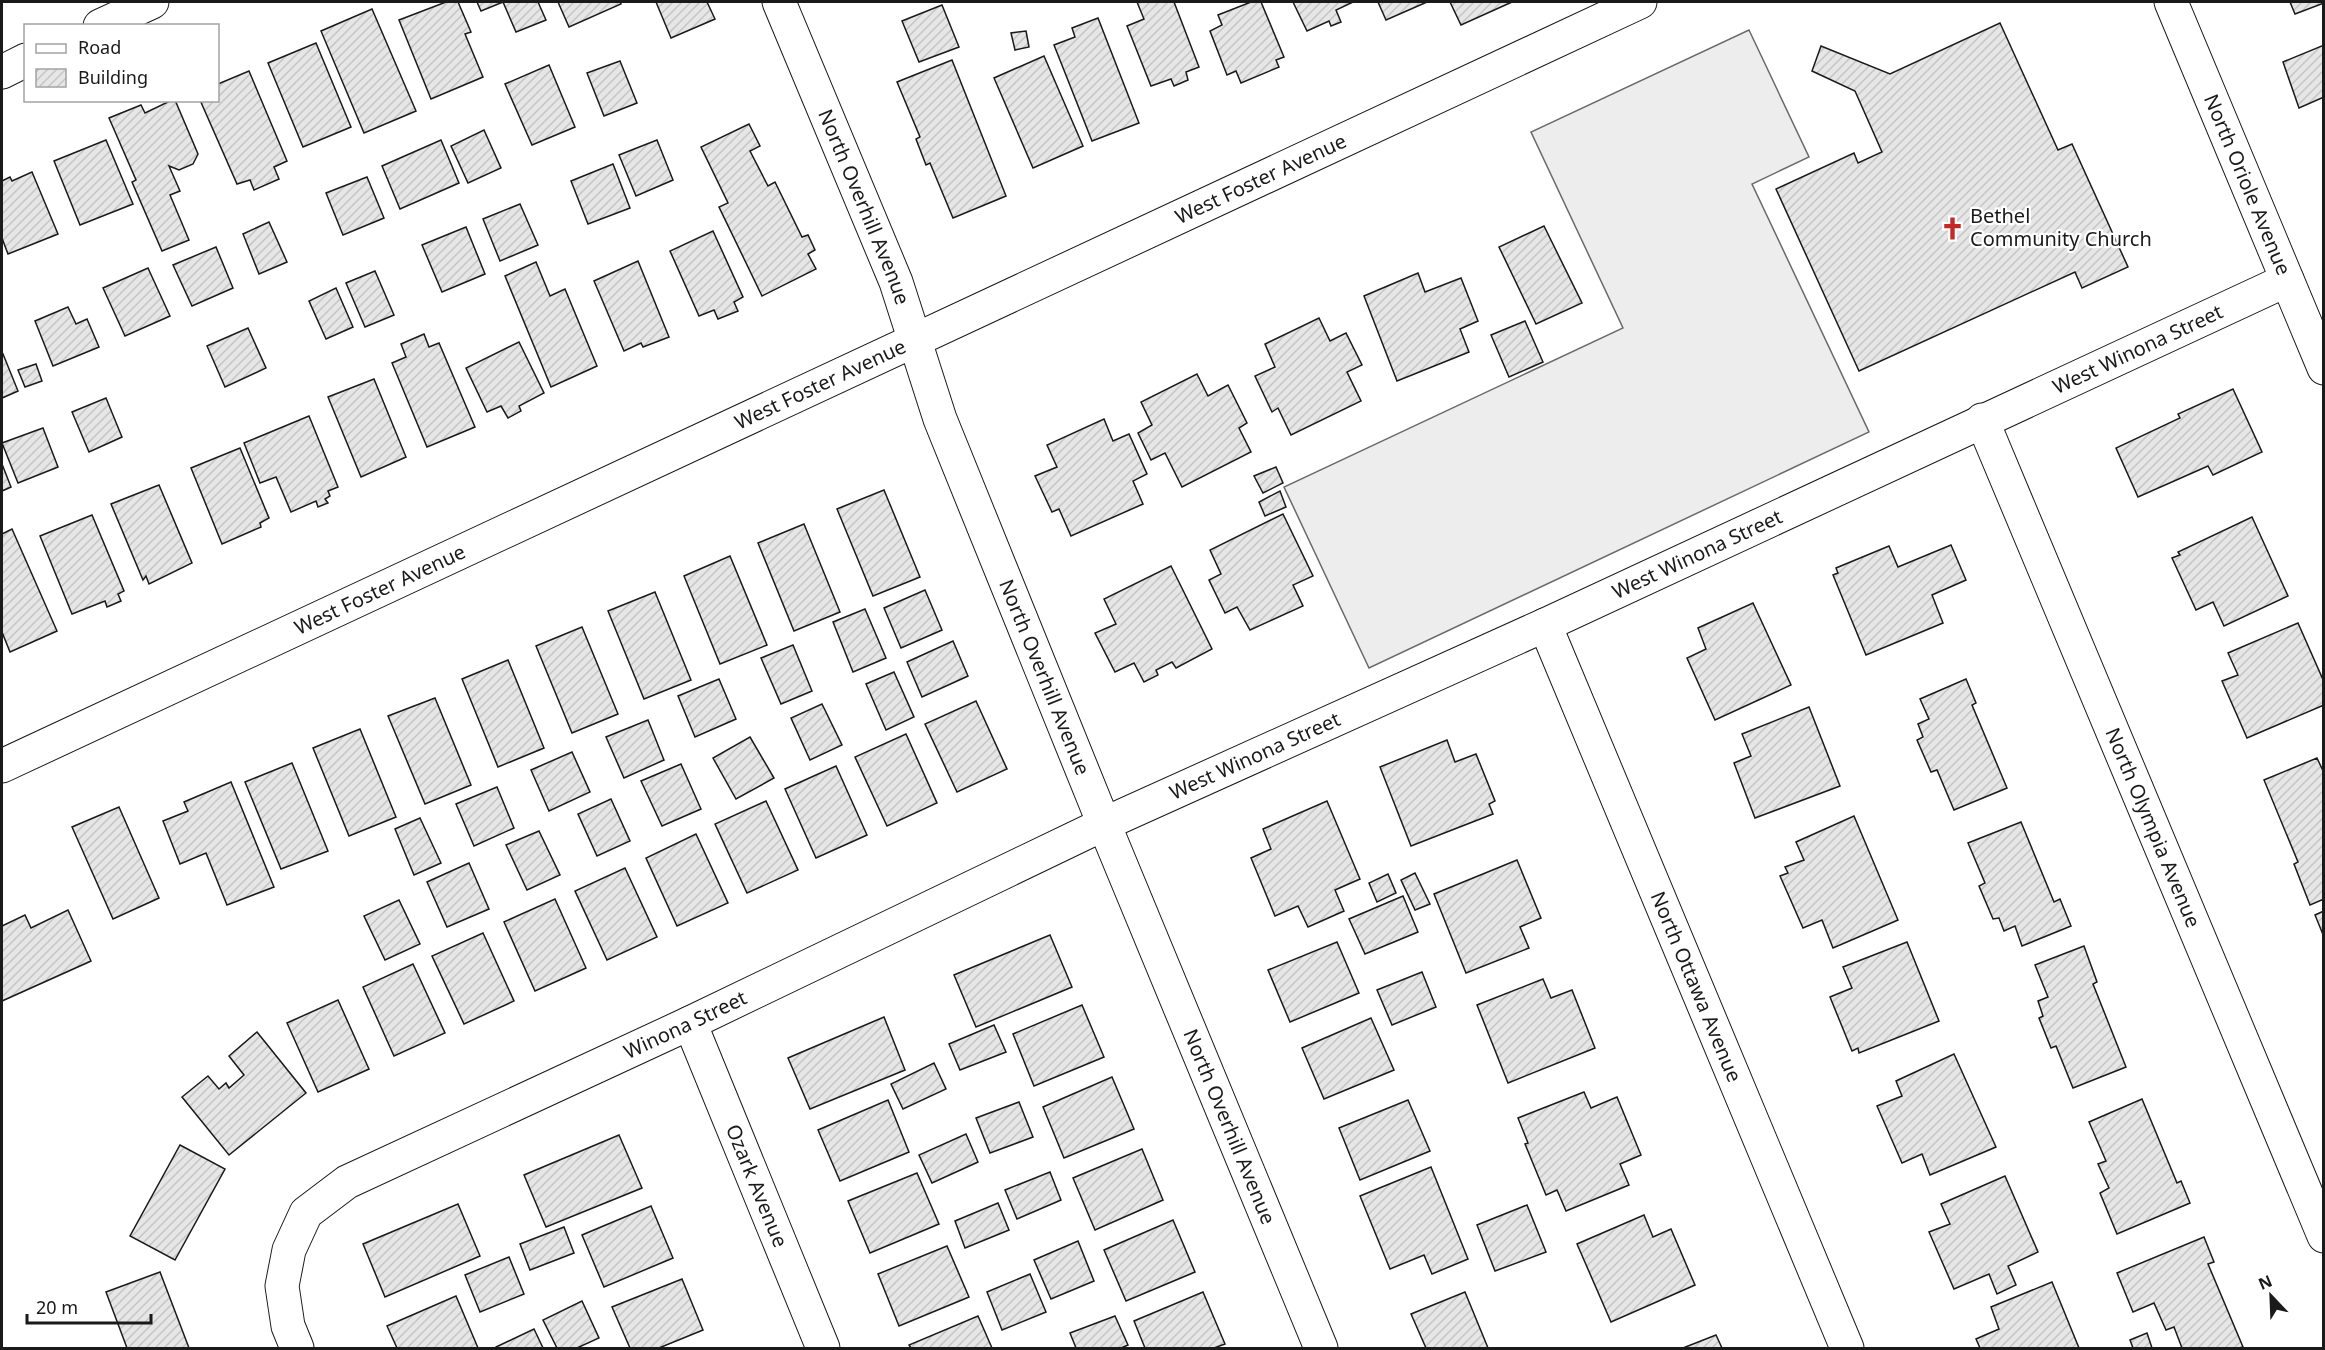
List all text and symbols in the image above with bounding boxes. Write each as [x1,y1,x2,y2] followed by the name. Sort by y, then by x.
[24,24,219,102] legend
[78,35,121,59] text: Road
[78,65,148,89] text: Building
[2198,90,2298,279] street label: North Oriole Avenue
[812,105,916,308] street label: North Overhill Avenue
[1171,127,1351,230] street label: West Foster Avenue
[1970,202,2152,252] place label: Bethel Community Church
[1939,215,1965,241] church icon: Bethel Community Church
[2048,298,2227,400] street label: West Winona Street
[730,332,910,435] street label: West Foster Avenue
[1608,503,1786,605] street label: West Winona Street
[290,538,470,641] street label: West Foster Avenue
[993,575,1097,779] street label: North Overhill Avenue
[1165,705,1344,806] street label: West Winona Street
[2099,723,2207,931] street label: North Olympia Avenue
[1645,887,1748,1086] street label: North Ottawa Avenue
[619,984,751,1065] street label: Winona Street
[1177,1025,1282,1228] street label: North Overhill Avenue
[720,1120,794,1251] street label: Ozark Avenue
[2241,1266,2301,1326] north arrow
[2255,1270,2275,1295] text: N
[27,1287,152,1325] scale bar
[36,1295,78,1319] text: 20 m

